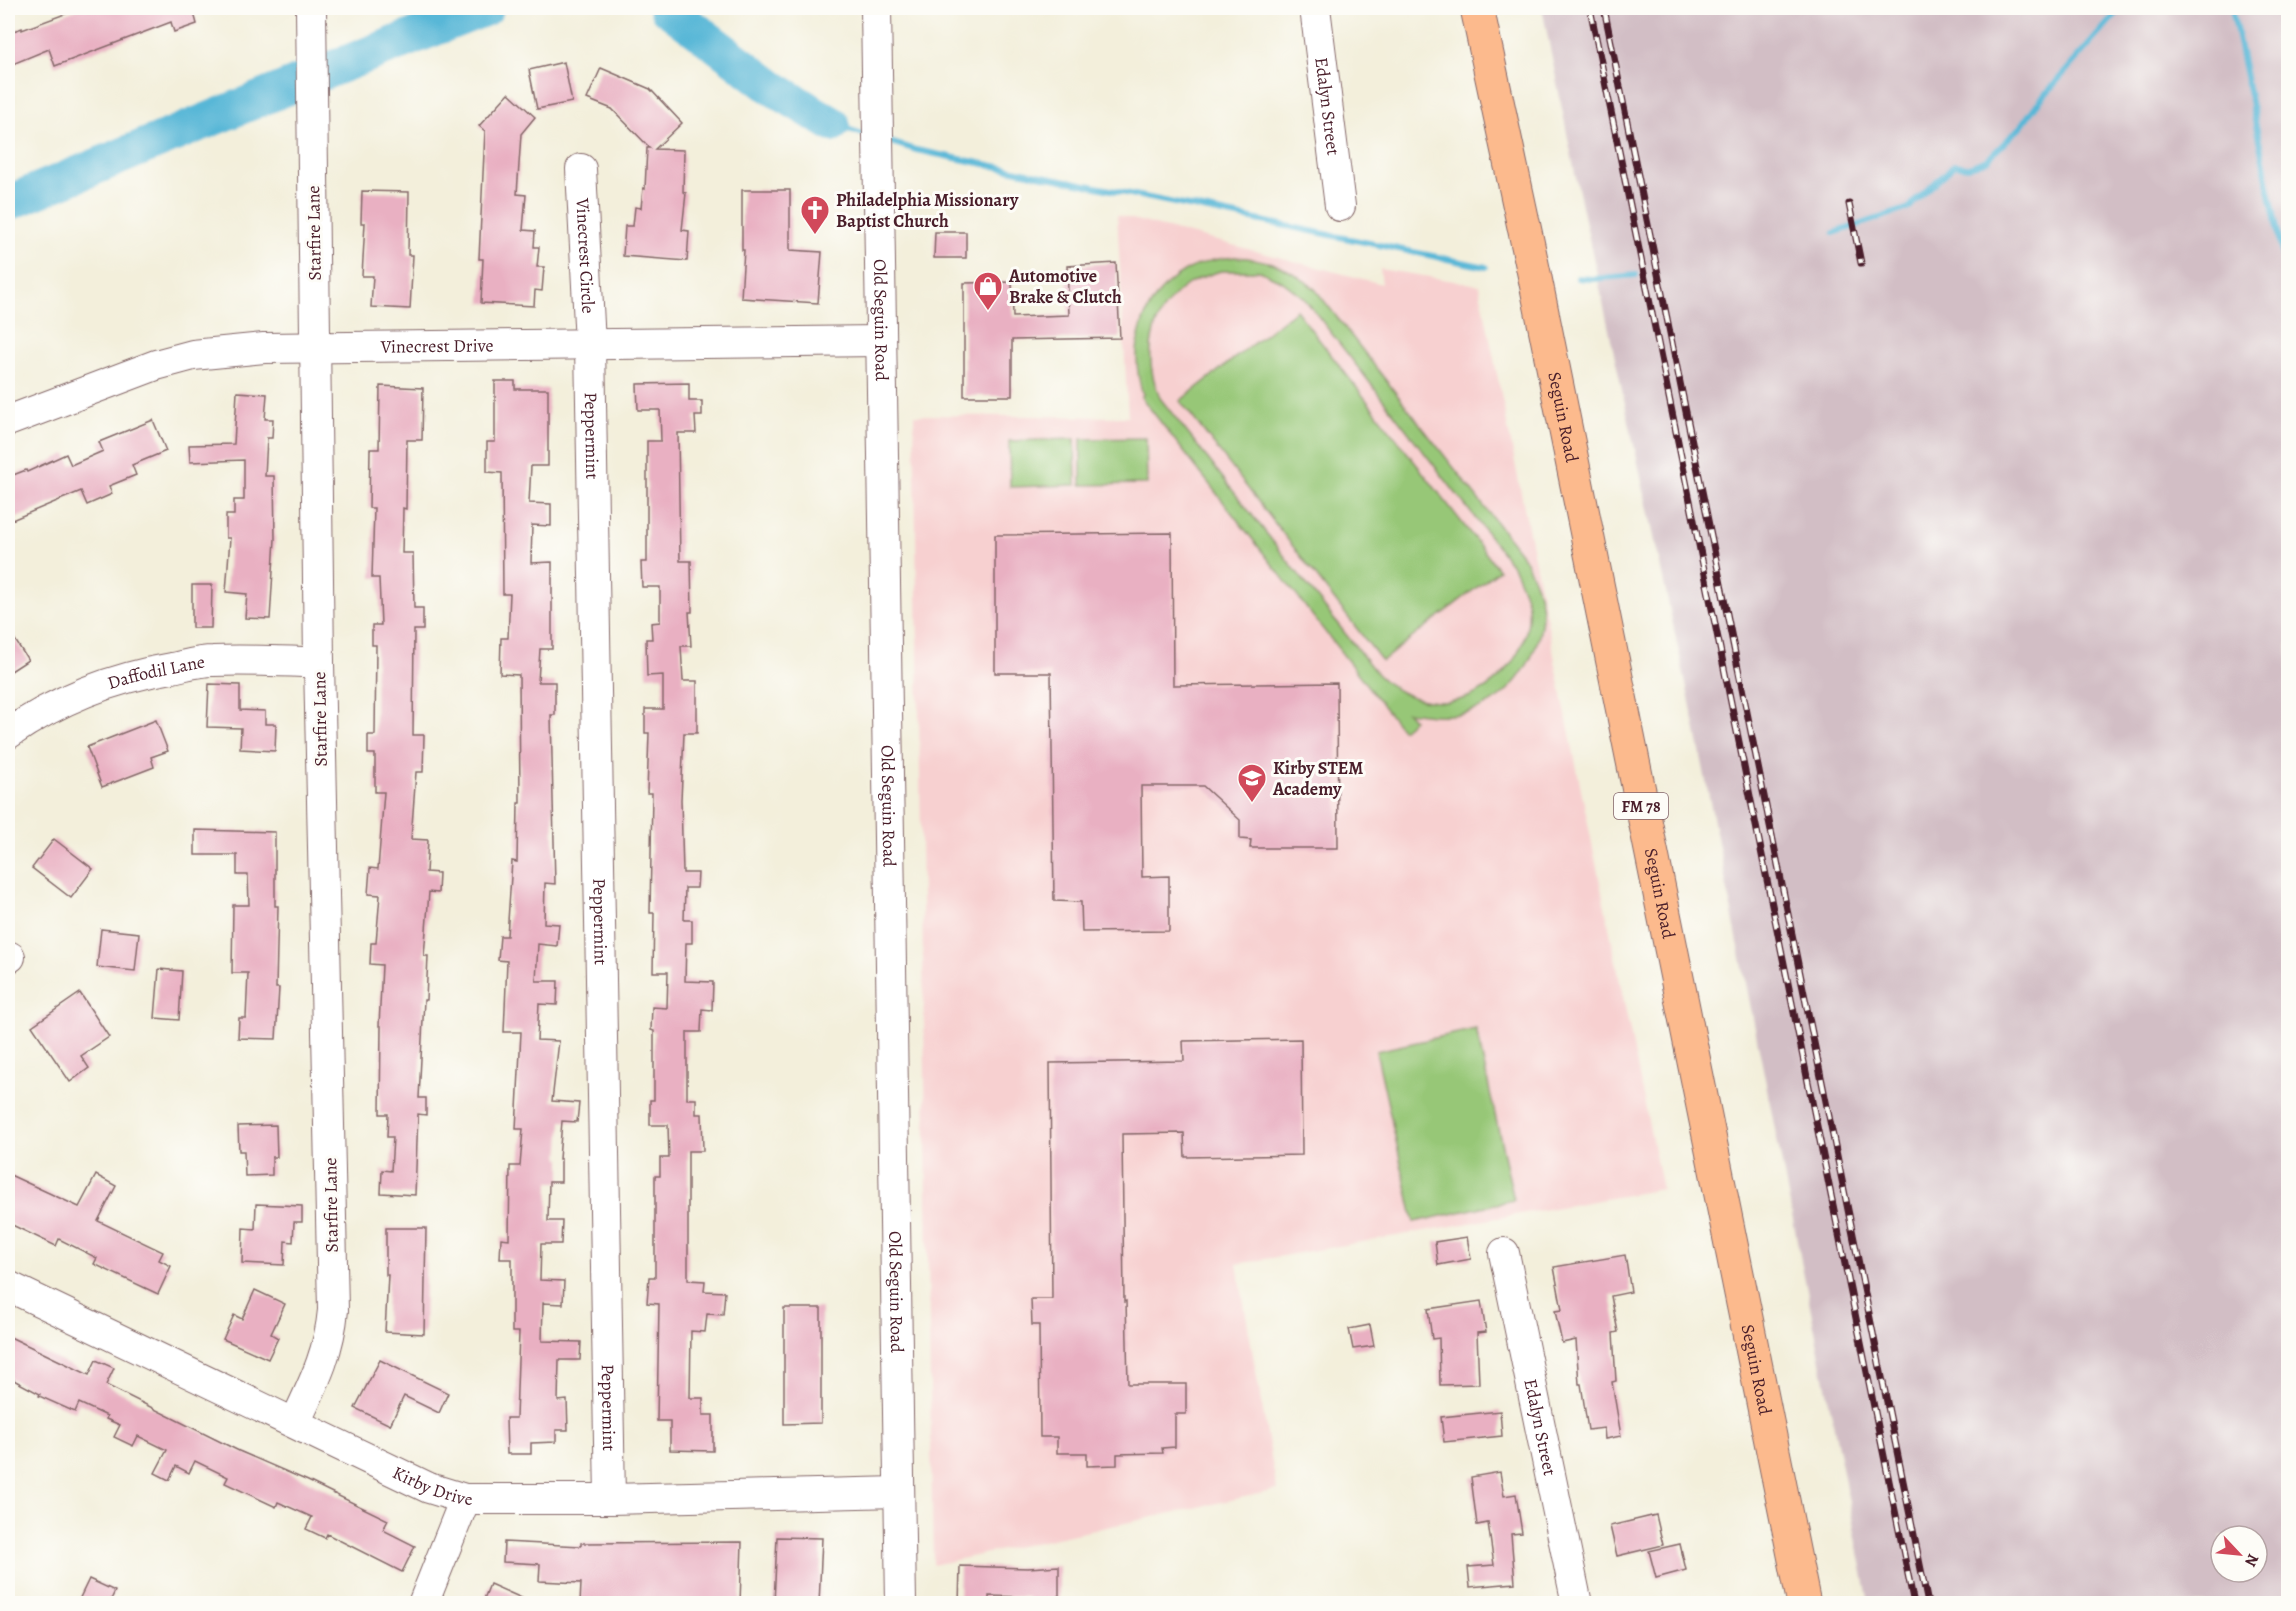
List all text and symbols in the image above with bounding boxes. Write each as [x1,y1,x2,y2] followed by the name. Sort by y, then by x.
[1309,56,1345,157] street label: Edalyn Street
[301,185,327,281] street label: Starfire Lane
[836,188,1019,233] place label: Philadelphia Missionary Baptist Church
[799,194,831,236] church icon: Philadelphia Missionary Baptist Church
[570,197,600,314] street label: Vinecrest Circle
[868,259,894,381] street label: Old Seguin Road
[1008,264,1122,309] place label: Automotive Brake & Clutch
[972,270,1004,312] shop icon: Automotive Brake & Clutch
[379,333,494,359] street label: Vinecrest Drive
[1542,370,1584,465] street label: Seguin Road
[579,392,604,480] street label: Peppermint
[104,650,206,695] street label: Daffodil Lane
[307,671,333,767] street label: Starfire Lane
[876,745,901,867] street label: Old Seguin Road
[1272,756,1364,801] place label: Kirby STEM Academy
[1236,762,1268,804] school or university icon: Kirby STEM Academy
[1614,793,1668,819] road number: FM 78
[1639,846,1681,941] street label: Seguin Road
[587,878,613,965] street label: Peppermint
[318,1157,344,1253] street label: Starfire Lane
[883,1231,909,1353] street label: Old Seguin Road
[1736,1322,1777,1417] street label: Seguin Road
[596,1364,621,1451] street label: Peppermint
[1518,1377,1562,1478] street label: Edalyn Street
[389,1460,473,1511] street label: Kirby Drive
[2209,1524,2269,1584] north arrow
[2239,1550,2264,1571] text: N

